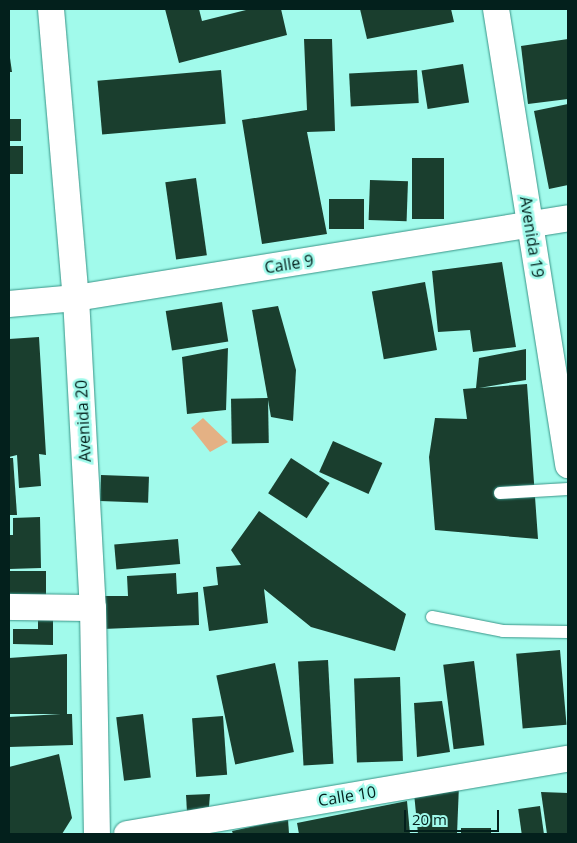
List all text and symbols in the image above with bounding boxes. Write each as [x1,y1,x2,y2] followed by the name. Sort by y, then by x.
[516,195,548,279] street label: Avenida 19
[263,251,315,277] street label: Calle 9
[71,380,95,462] street label: Avenida 20
[317,782,377,810] street label: Calle 10
[407,800,502,832] scale bar
[412,809,447,829] text: 20 m

